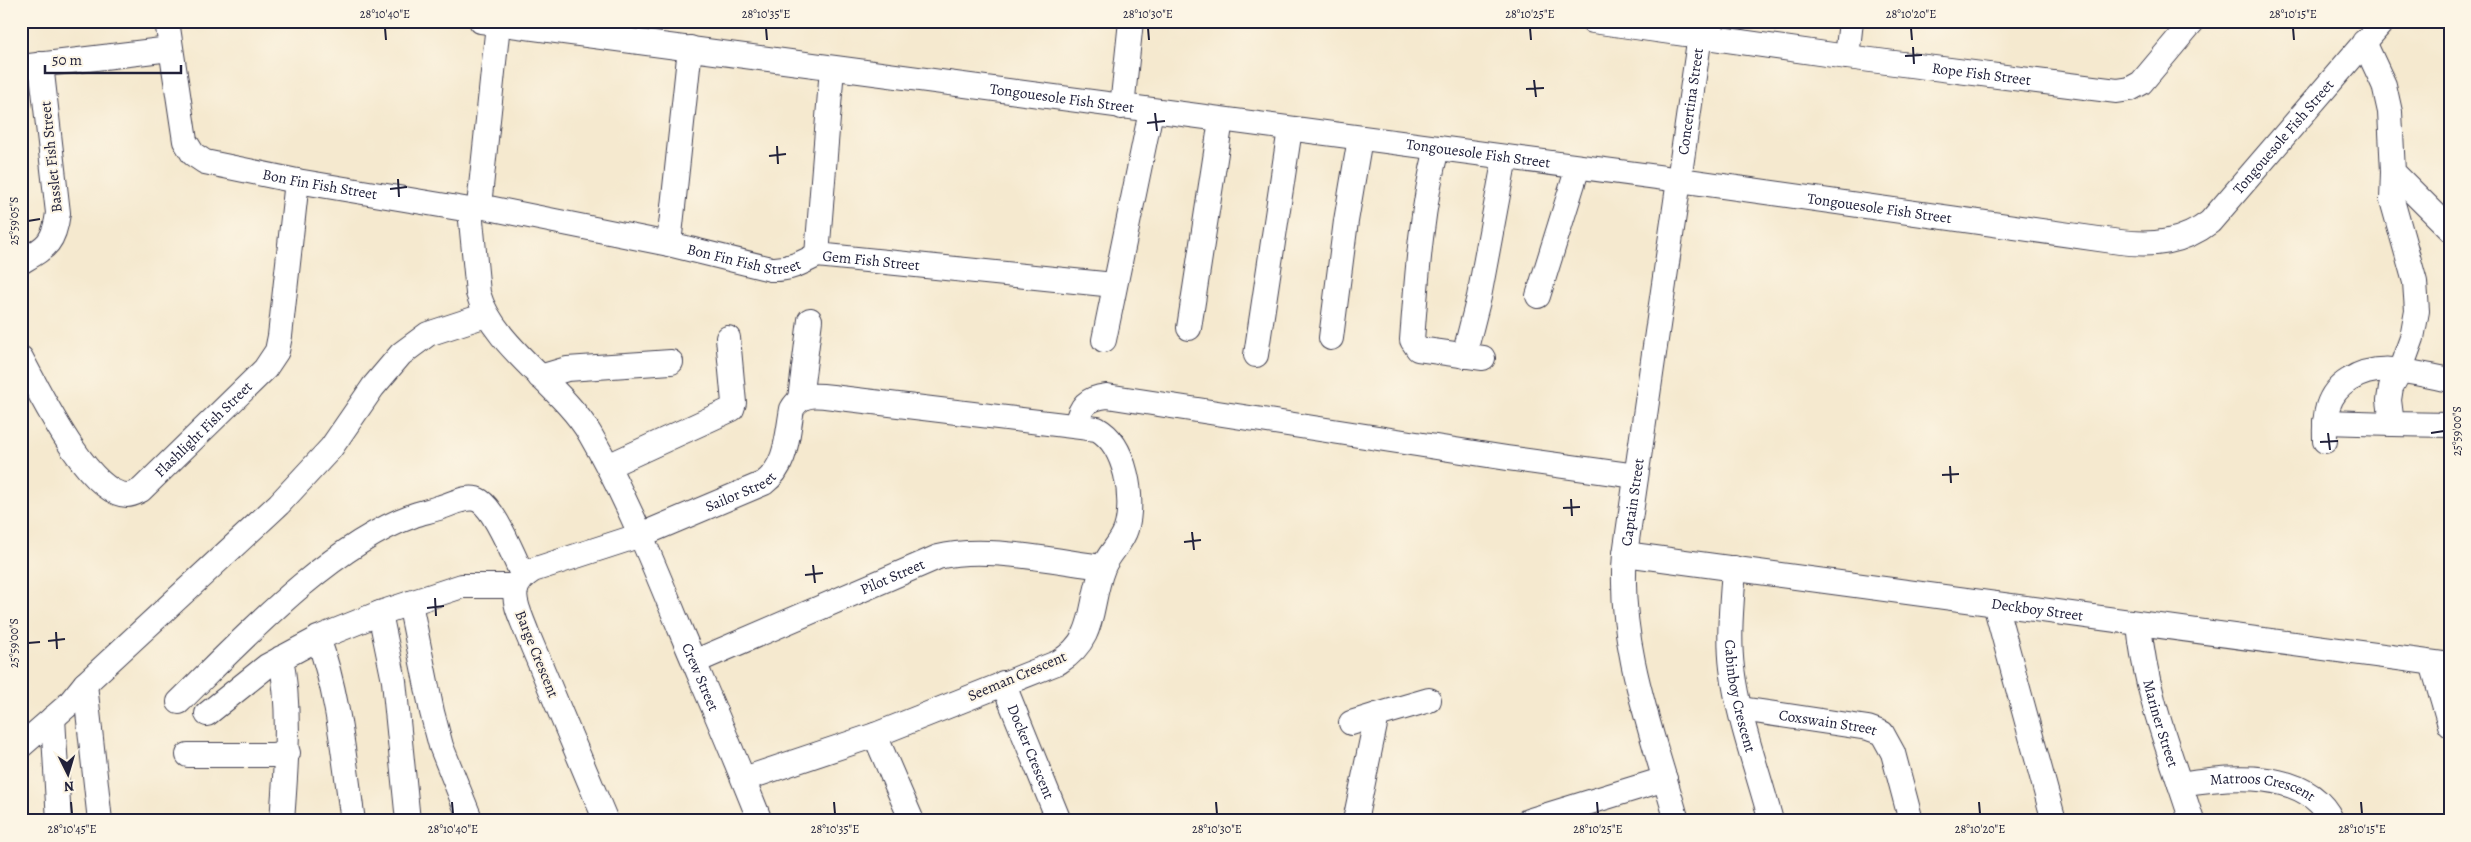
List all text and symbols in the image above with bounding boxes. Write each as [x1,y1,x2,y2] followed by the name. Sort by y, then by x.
[360,6,410,22] text: 28°10'40"E
[742,6,790,22] text: 28°10'35"E
[1123,6,1173,22] text: 28°10'30"E
[1505,6,1555,22] text: 28°10'25"E
[1886,6,1936,22] text: 28°10'20"E
[2269,6,2317,22] text: 28°10'15"E
[45,42,181,74] scale bar
[1673,47,1708,156] street label: Concertina Street
[52,50,82,70] text: 50 m
[1931,58,2032,90] street label: Rope Fish Street
[2228,75,2338,198] street label: Tongouesole Fish Street
[989,79,1135,118] street label: Tongouesole Fish Street
[35,100,67,214] street label: Basslet Fish Street
[1405,134,1552,173] street label: Tongouesole Fish Street
[261,164,379,204] street label: Bon Fin Fish Street
[1806,188,1953,228] street label: Tongouesole Fish Street
[6,197,22,245] text: 25°59'05"S
[685,239,804,279] street label: Bon Fin Fish Street
[822,246,921,275] street label: Gem Fish Street
[150,377,257,482] street label: Flashlight Fish Street
[2449,406,2465,456] text: 25°59'00"S
[1616,457,1649,548] street label: Captain Street
[702,467,781,517] street label: Sailor Street
[857,554,928,599] street label: Pilot Street
[1990,593,2085,626] street label: Deckboy Street
[510,607,564,701] street label: Barge Crescent
[6,618,22,668] text: 25°59'00"S
[1720,639,1761,755] street label: Cabinboy Crescent
[677,640,724,714] street label: Crew Street
[965,646,1069,706] street label: Seeman Crescent
[2138,678,2183,770] street label: Mariner Street
[1003,701,1059,802] street label: Docker Crescent
[1778,705,1880,741] street label: Coxswain Street
[42,750,92,800] north arrow
[2209,768,2320,806] street label: Matroos Crescent
[63,777,75,796] text: N
[47,821,97,837] text: 28°10'45"E
[428,821,478,837] text: 28°10'40"E
[811,821,859,837] text: 28°10'35"E
[1192,821,1242,837] text: 28°10'30"E
[1573,821,1623,837] text: 28°10'25"E
[1955,821,2005,837] text: 28°10'20"E
[2338,821,2386,837] text: 28°10'15"E

